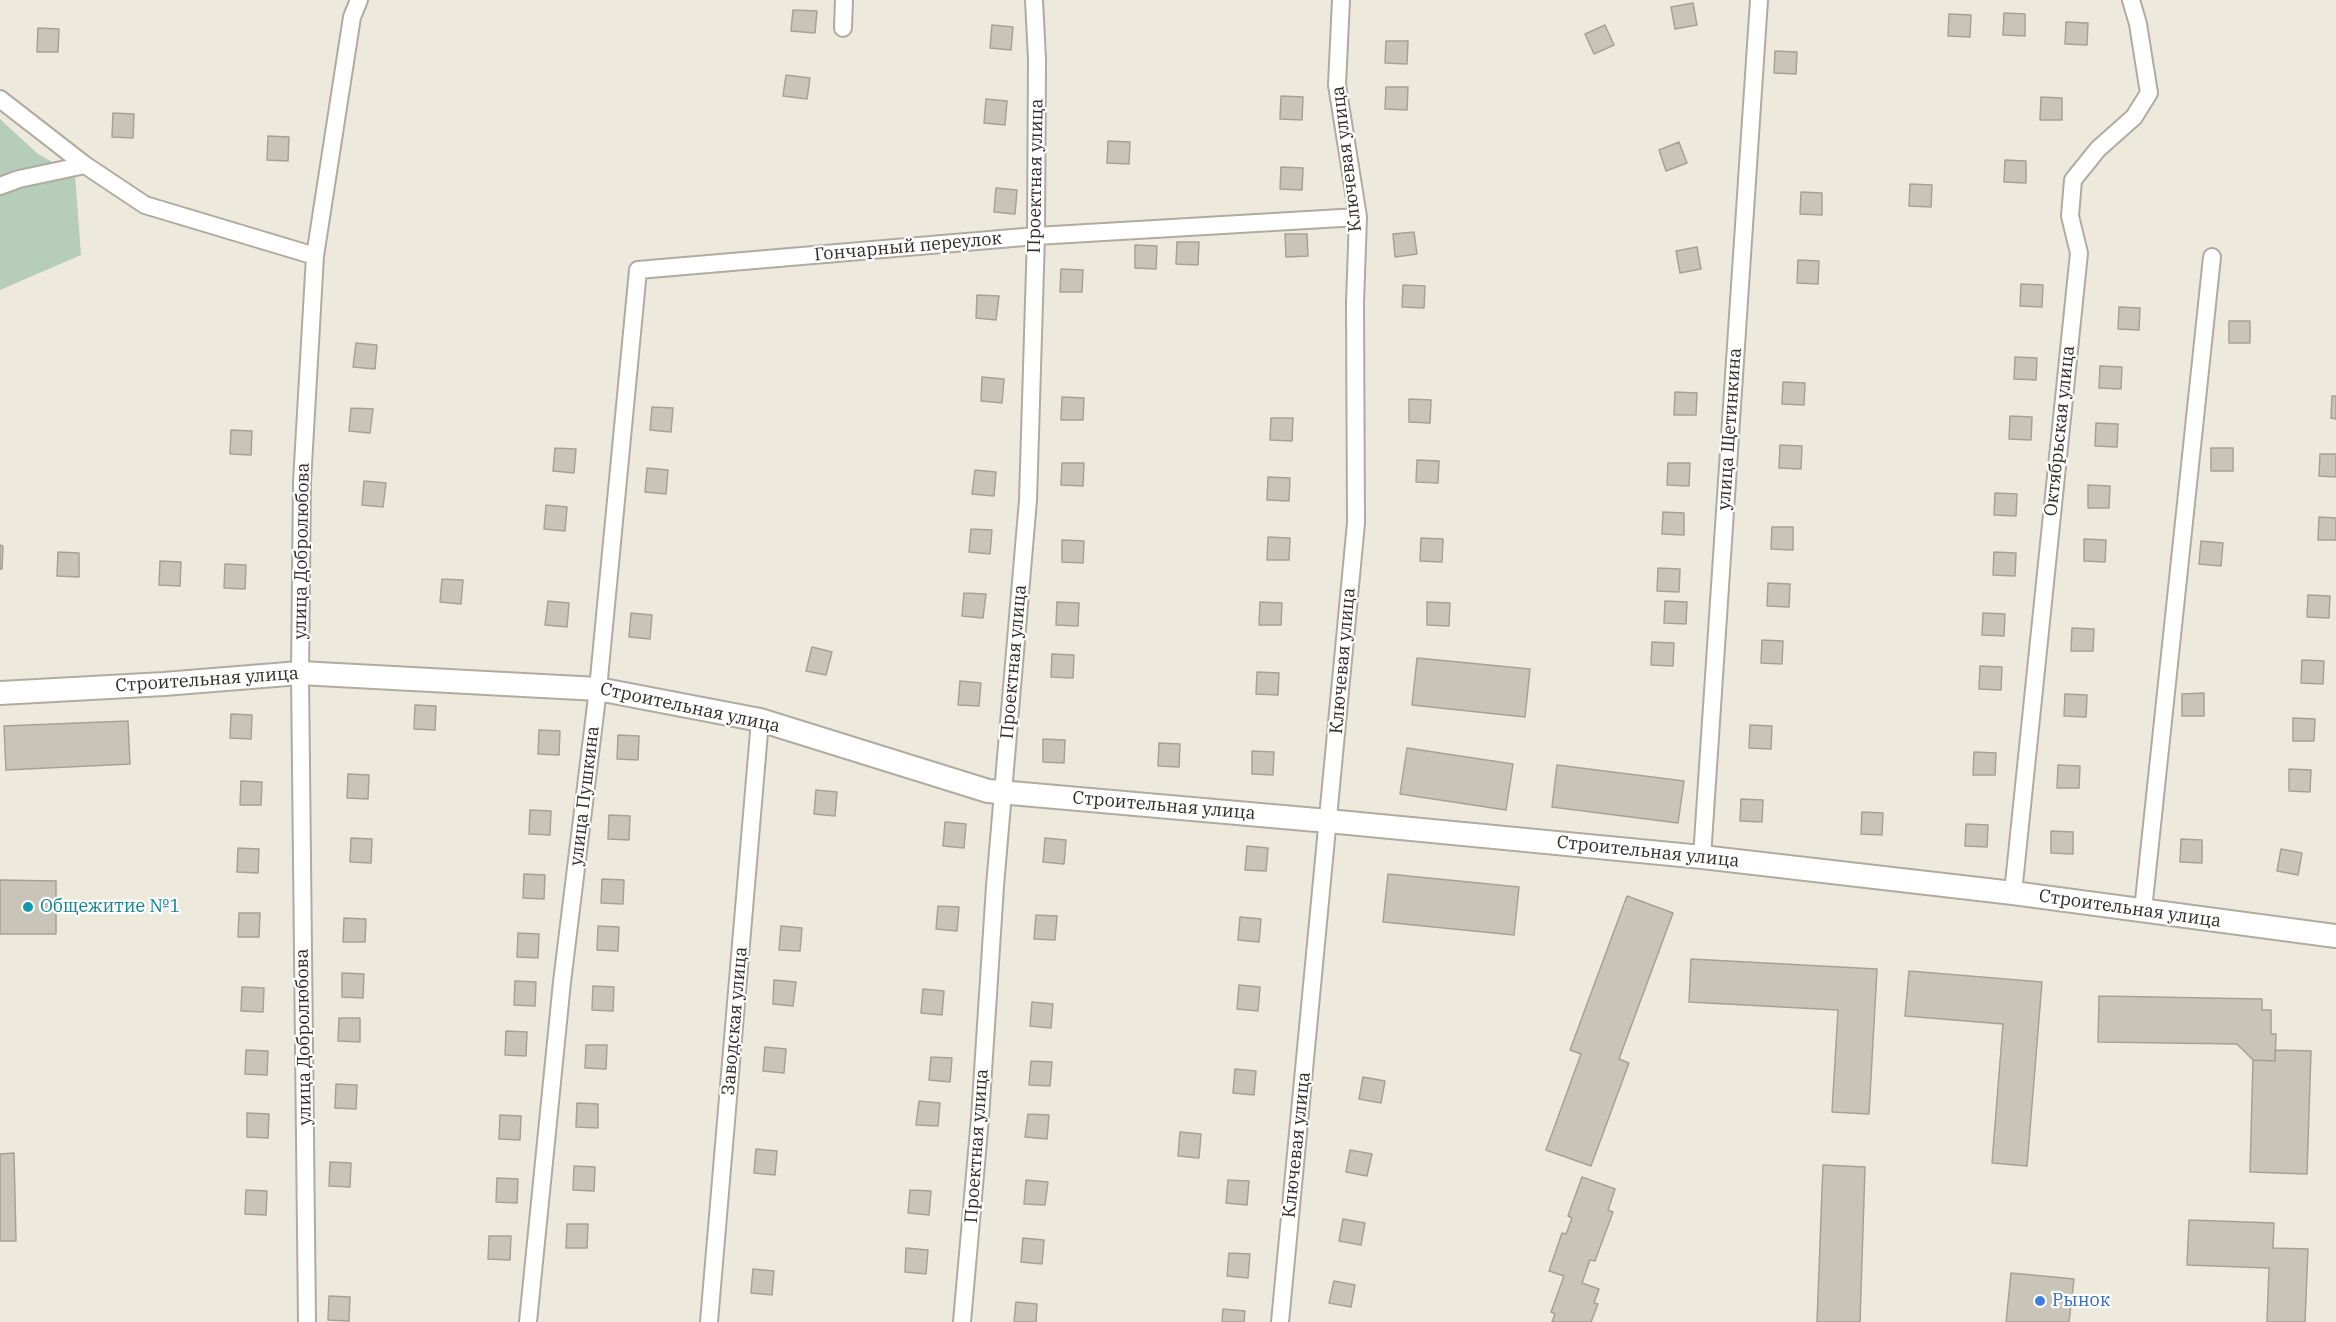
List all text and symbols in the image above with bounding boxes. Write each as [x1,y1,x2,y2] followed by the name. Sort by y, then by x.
[1327,85,1367,233] street label: Ключевая улица
[1024,98,1048,254] street label: Проектная улица
[813,228,1003,266] street label: Гончарный переулок
[2040,345,2080,517] street label: Октябрьская улица
[1714,347,1746,511] street label: улица Щетинкина
[290,462,314,640] street label: улица Добролюбова
[996,584,1032,740] street label: Проектная улица
[1326,587,1360,735] street label: Ключевая улица
[115,663,299,697] street label: Строительная улица
[598,678,782,738] street label: Строительная улица
[566,725,604,867] street label: улица Пушкина
[1072,787,1256,825] street label: Строительная улица
[1556,832,1740,872] street label: Строительная улица
[2038,886,2222,932] street label: Строительная улица
[40,896,180,918] place label: Общежитие №1
[21,900,35,914] marker: Общежитие №1
[718,946,752,1096] street label: Заводская улица
[292,948,316,1126] street label: улица Добролюбова
[961,1068,993,1224] street label: Проектная улица
[1279,1071,1315,1219] street label: Ключевая улица
[2052,1290,2110,1312] place label: Рынок
[2033,1294,2047,1308] marker: Рынок

